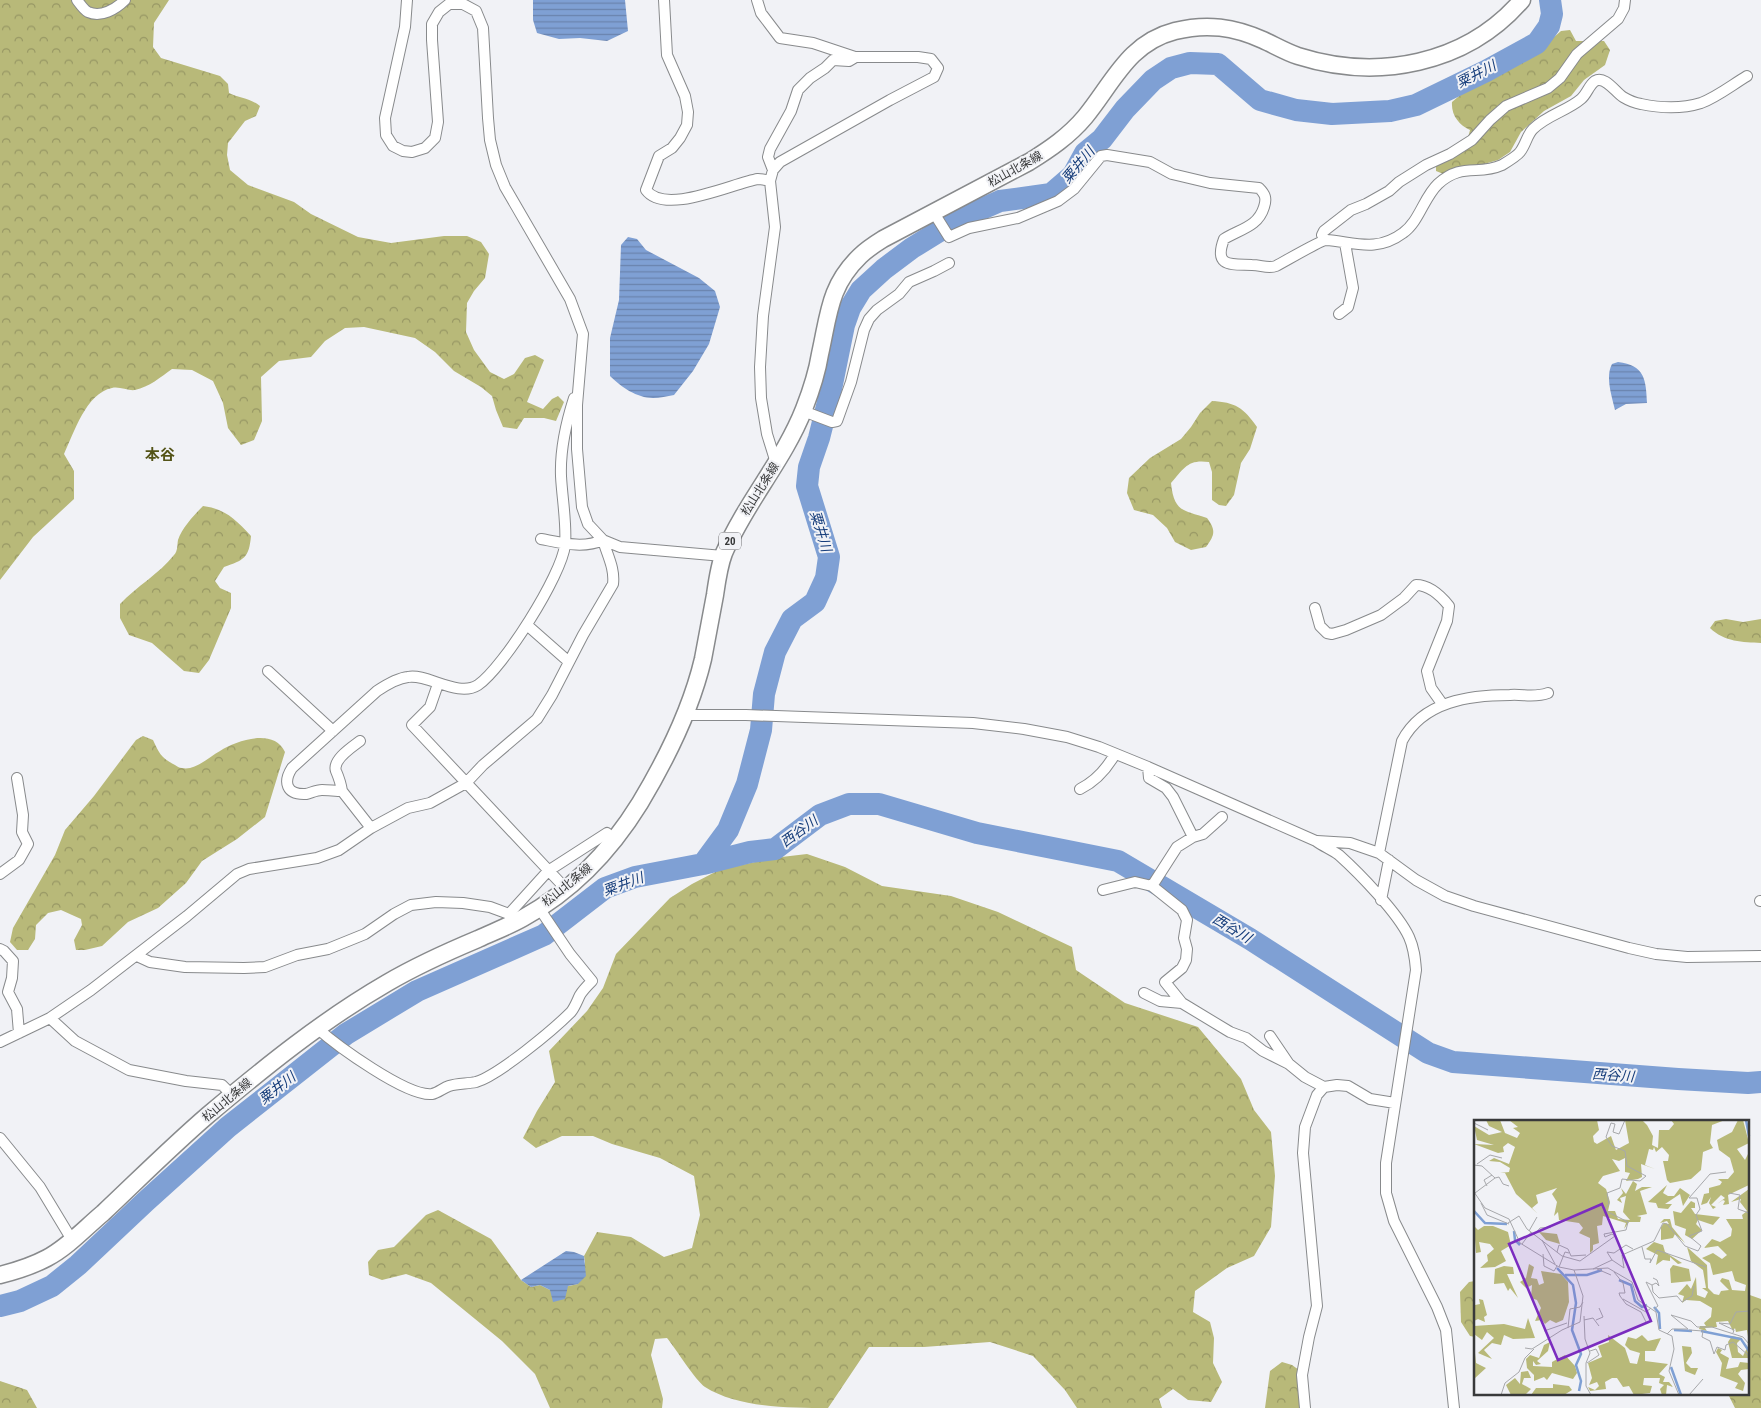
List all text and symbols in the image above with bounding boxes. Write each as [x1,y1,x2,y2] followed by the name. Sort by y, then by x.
[1454,56,1500,91] water label: 粟井川
[1058,142,1099,186] water label: 粟井川
[985,148,1045,190] street label: 松山北条線
[145,446,175,464] district label: 本谷
[738,460,782,518] street label: 松山北条線
[807,509,835,555] water label: 粟井川
[719,532,741,550] road number: 20
[777,811,822,850] water label: 西谷川
[539,861,595,909] street label: 松山北条線
[601,869,647,899] water label: 粟井川
[1210,910,1256,947] water label: 西谷川
[1591,1066,1637,1085] water label: 西谷川
[256,1068,300,1107] water label: 粟井川
[200,1075,254,1125] street label: 松山北条線
[1474,1120,1748,1396] inset map

